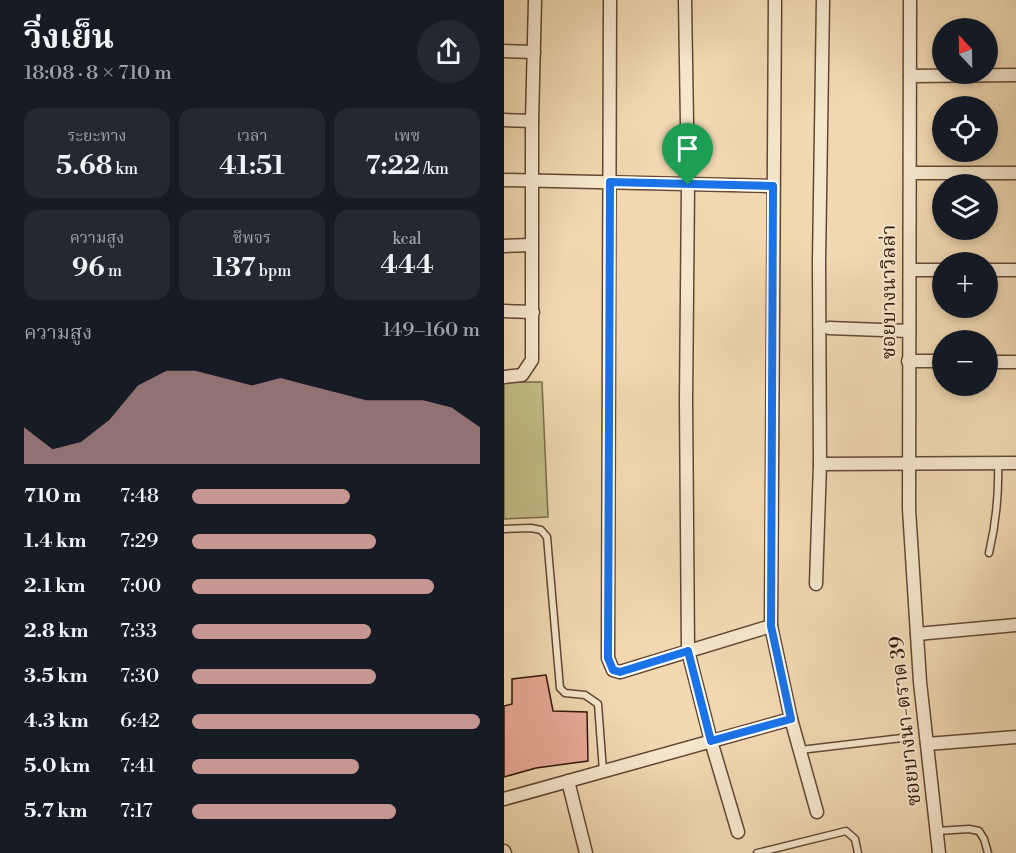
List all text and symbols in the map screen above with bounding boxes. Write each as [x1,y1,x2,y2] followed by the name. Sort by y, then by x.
[24,18,114,59] text: วิ่งเย็น
[932,18,998,84] north arrow
[932,18,998,396] map controls
[417,20,480,83] button: share
[24,61,172,86] text: 18:08 · 8 × 710 m
[932,96,998,162] button: locate
[662,123,713,185] pin
[67,126,127,146] text: ระยะทาง
[236,126,268,146] text: เวลา
[394,126,420,146] text: เพซ
[671,132,704,165] icon: arrive
[56,150,112,182] text: 5.68
[219,150,285,182] text: 41:51
[365,150,420,182] text: 7:22
[112,159,138,179] text: km
[420,159,449,179] text: /km
[932,174,998,240] button: layers
[877,225,902,359] street label: ซอยบางนาวิลล่า
[70,228,124,248] text: ความสูง
[233,228,271,248] text: ชีพจร
[392,229,422,249] text: kcal
[380,249,434,281] text: 444
[72,252,105,284] text: 96
[213,252,256,284] text: 137
[932,252,998,318] button: +
[105,261,122,281] text: m
[256,261,291,281] text: bpm
[382,318,480,343] text: 149–160 m
[24,321,92,346] text: ความสูง
[932,330,998,396] button: −
[24,484,81,509] text: 710 m
[120,484,159,509] text: 7:48
[24,529,86,554] text: 1.4 km
[120,529,158,554] text: 7:29
[24,574,86,599] text: 2.1 km
[120,574,161,599] text: 7:00
[24,619,88,644] text: 2.8 km
[120,619,157,644] text: 7:33
[885,635,927,807] street label: ซอยบางนา-ตราด 39
[24,664,88,689] text: 3.5 km
[120,664,159,689] text: 7:30
[24,709,89,734] text: 4.3 km
[120,709,160,734] text: 6:42
[24,754,90,779] text: 5.0 km
[120,754,155,779] text: 7:41
[24,799,87,824] text: 5.7 km
[120,799,153,824] text: 7:17

